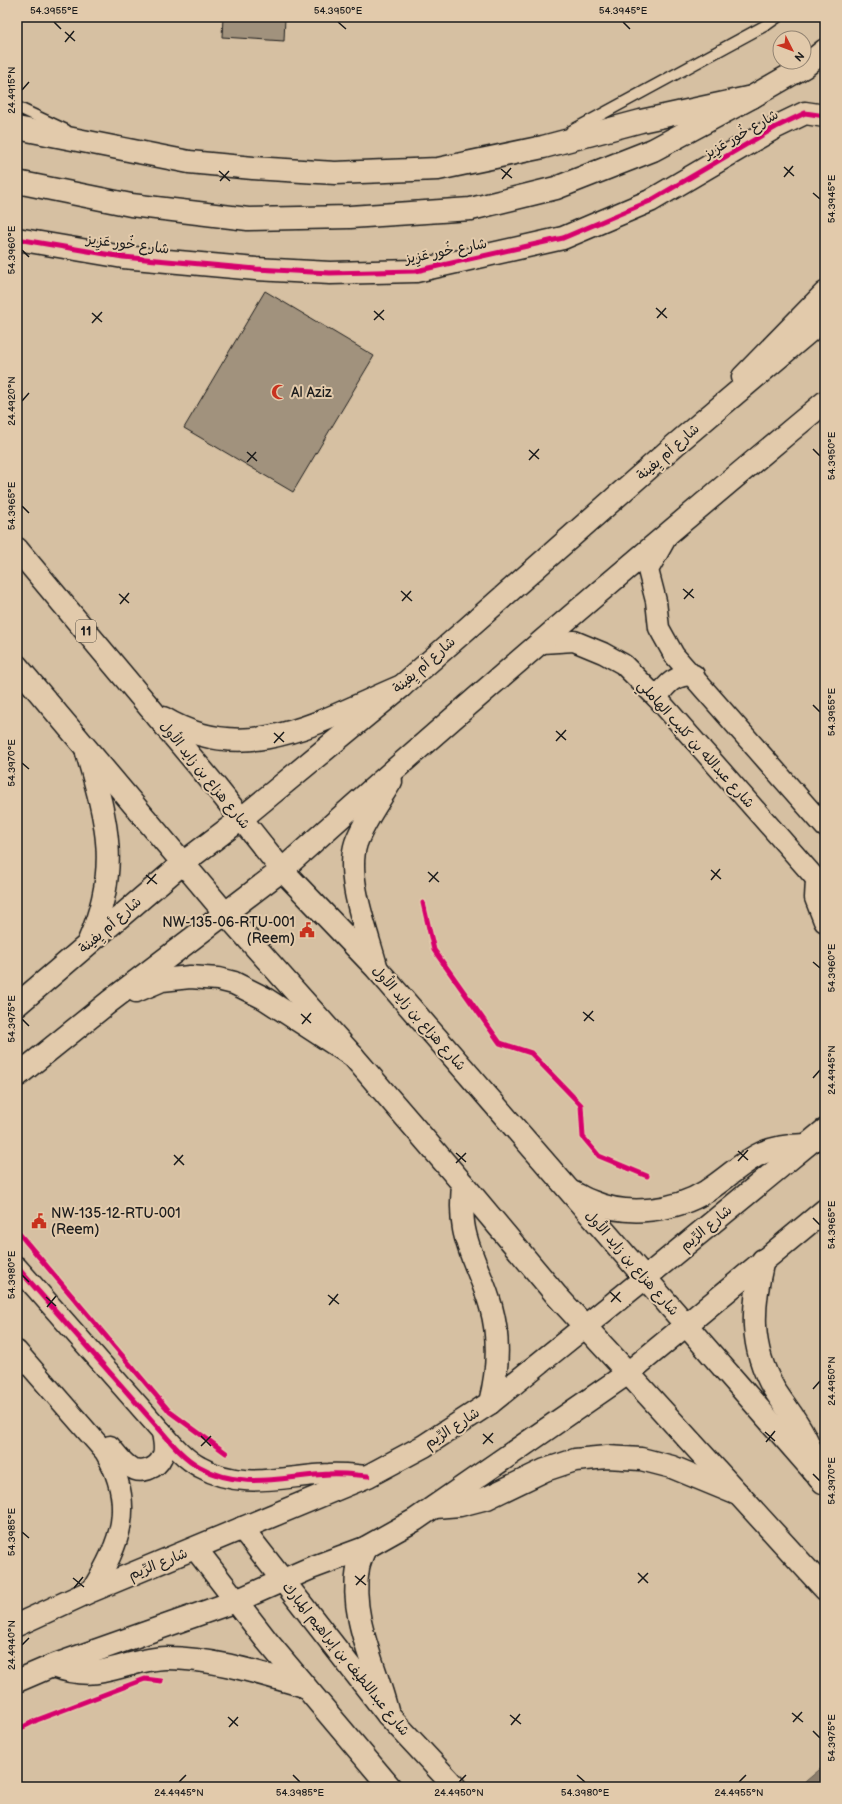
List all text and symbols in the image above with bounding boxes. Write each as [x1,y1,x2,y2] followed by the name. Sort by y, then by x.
[30,5,79,17] text: 54.3955°E
[314,5,363,17] text: 54.3950°E
[599,5,648,17] text: 54.3945°E
[772,30,812,70] north arrow
[791,49,807,64] text: N
[6,66,18,114] text: 24.4915°N
[699,104,782,164] street label: شارع خُور عَزِيز
[826,174,838,223] text: 54.3945°E
[6,225,18,274] text: 54.3960°E
[84,229,171,259] street label: شارع خُور عَزِيز
[402,233,489,269] street label: شارع خُور عَزِيز
[6,376,18,426] text: 24.4920°N
[270,383,288,401] mosque icon: Al Aziz
[291,384,332,401] place label: Al Aziz
[633,420,704,486] street label: شارع أم يِفينة
[826,431,838,480] text: 54.3950°E
[6,481,18,530] text: 54.3965°E
[76,620,96,642] road number: 11
[389,633,460,699] street label: شارع أم يِفينة
[631,677,758,814] street label: شارع عبدالله بن كليب الهاملي
[826,687,838,736] text: 54.3955°E
[156,717,254,833] street label: شارع هزاع بن زايد الأول
[6,739,18,787] text: 54.3970°E
[75,893,146,959] street label: شارع أم يِفينة
[162,914,295,947] place label: NW-135-06-RTU-001 (Reem)
[298,921,316,939] public building icon: NW-135-06-RTU-001 (Reem)
[826,943,838,992] text: 54.3960°E
[368,961,470,1075] street label: شارع هزاع بن زايد الأول
[6,995,18,1043] text: 54.3975°E
[826,1045,838,1095] text: 24.4945°N
[826,1200,838,1249] text: 54.3965°E
[677,1201,737,1256] street label: شارع الرِّيم
[51,1205,181,1238] place label: NW-135-12-RTU-001 (Reem)
[581,1206,683,1320] street label: شارع هزاع بن زايد الأول
[30,1212,48,1230] public building icon: NW-135-12-RTU-001 (Reem)
[6,1250,18,1299] text: 54.3980°E
[826,1356,838,1406] text: 24.4950°N
[421,1404,484,1454] street label: شارع الرِّيم
[826,1457,838,1505] text: 54.3970°E
[6,1507,18,1556] text: 54.3985°E
[126,1544,191,1585] street label: شارع الرِّيم
[277,1579,413,1741] street label: شارع عبداللطيف بن إبراهيم المبارك
[6,1620,18,1670] text: 24.4940°N
[826,1714,838,1762] text: 54.3975°E
[154,1787,204,1799] text: 24.4945°N
[276,1787,325,1799] text: 54.3985°E
[434,1787,484,1799] text: 24.4950°N
[561,1787,610,1799] text: 54.3980°E
[714,1787,764,1799] text: 24.4955°N

